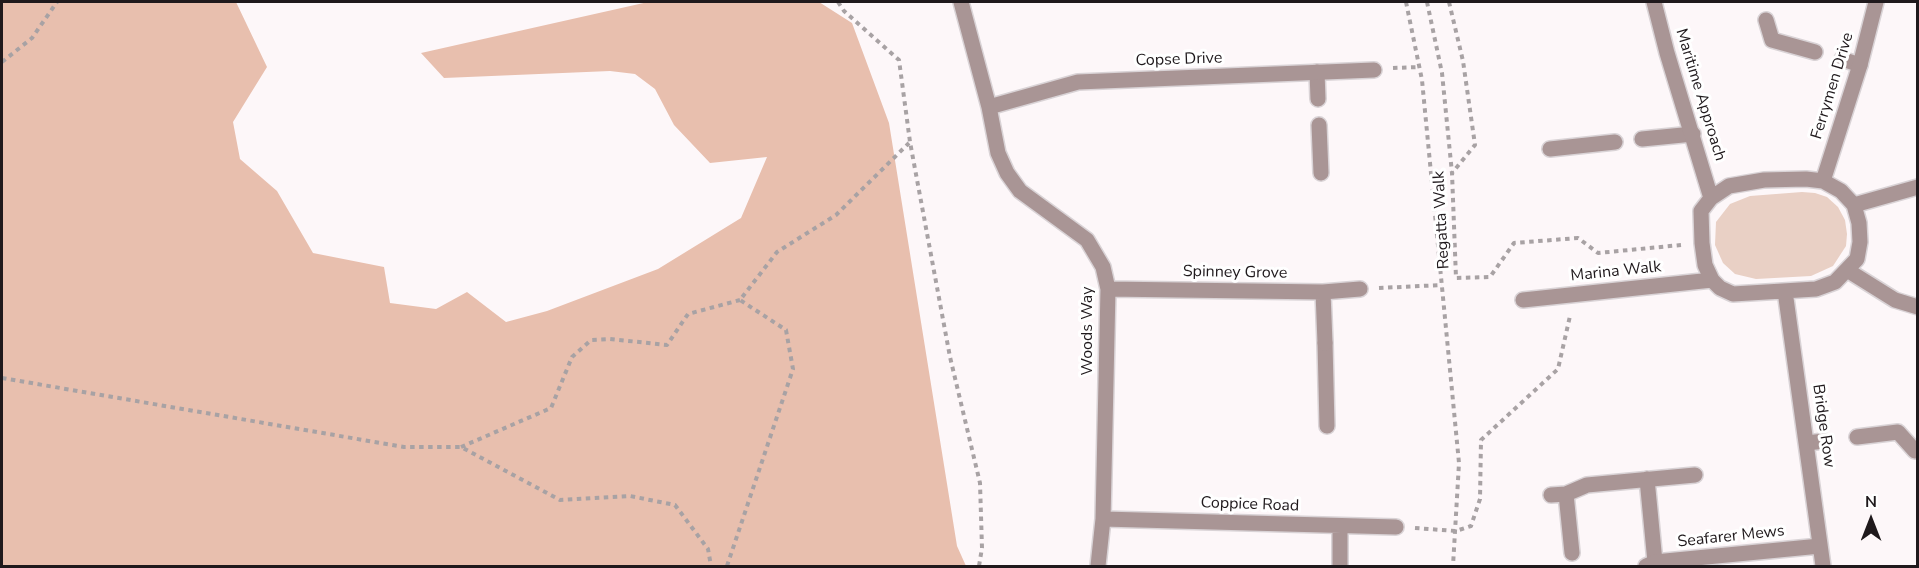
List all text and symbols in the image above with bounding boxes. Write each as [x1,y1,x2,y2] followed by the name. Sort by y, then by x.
[1671,27,1729,163] street label: Maritime Approach
[1808,30,1858,142] street label: Ferrymen Drive
[1135,49,1223,71] street label: Copse Drive
[1430,170,1454,270] street label: Regatta Walk
[1570,258,1662,286] street label: Marina Walk
[1183,262,1287,284] street label: Spinney Grove
[1078,287,1098,375] street label: Woods Way
[1808,383,1838,469] street label: Bridge Row
[1841,490,1901,550] north arrow
[1865,491,1877,513] text: N
[1200,494,1300,516] street label: Coppice Road
[1676,522,1786,552] street label: Seafarer Mews

